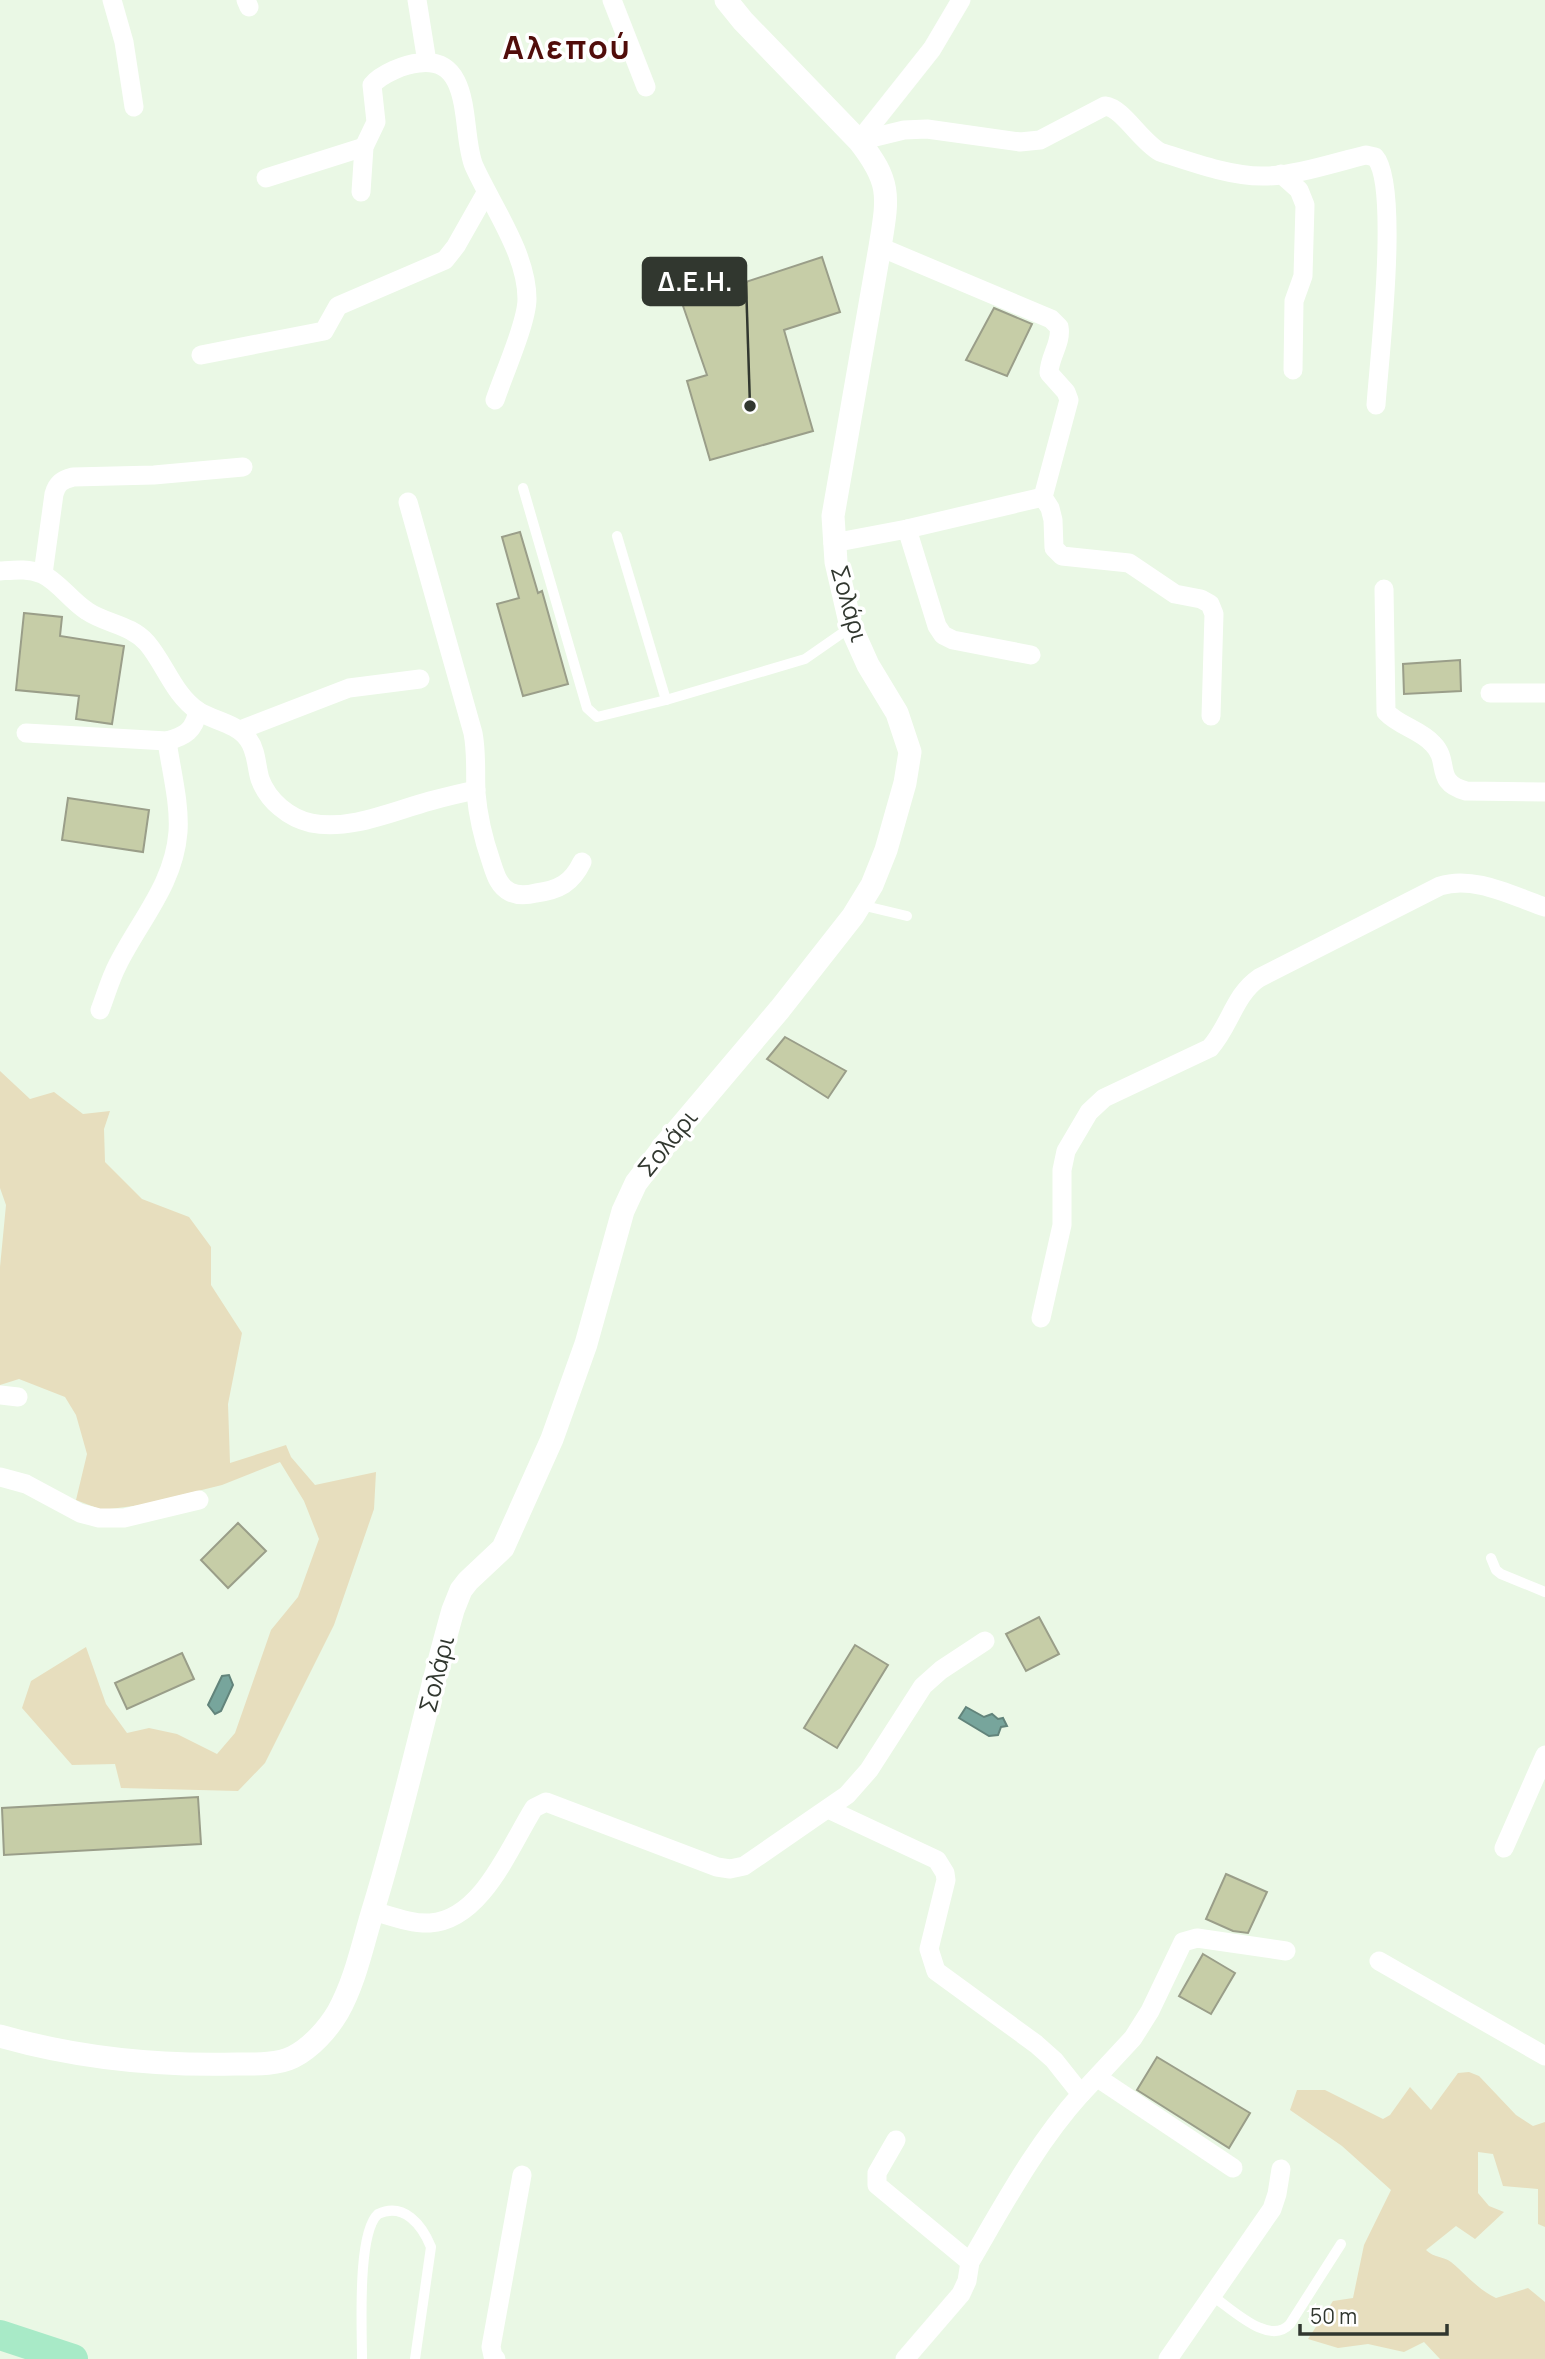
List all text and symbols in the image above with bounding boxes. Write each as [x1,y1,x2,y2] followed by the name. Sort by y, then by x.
[503,25,631,69] district label: Αλεπού
[643,258,746,305] callout: Δ.Ε.Η.
[657,263,733,299] text: Δ.Ε.Η.
[824,561,877,646] street label: Σολάρι
[629,1101,704,1183] street label: Σολάρι
[410,1632,461,1716] street label: Σολάρι
[1300,2292,1447,2336] scale bar
[1310,2302,1357,2330] text: 50 m

